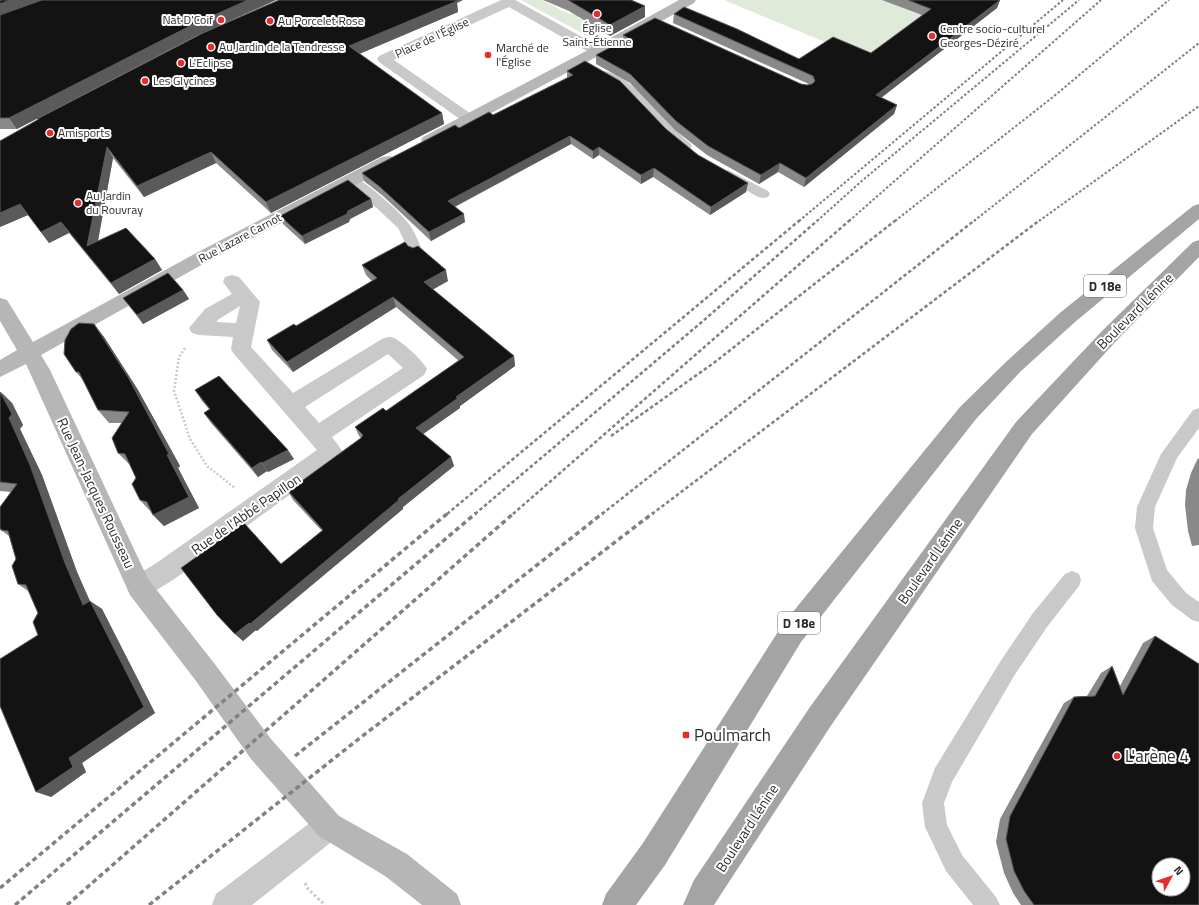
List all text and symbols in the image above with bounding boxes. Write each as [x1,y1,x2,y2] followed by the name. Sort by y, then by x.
[592,9,602,19] marker: Église Saint-Étienne
[162,10,213,29] place label: Nat D'Coif
[278,11,364,30] place label: Au Porcelet Rose
[392,12,472,63] street label: Place de l'Église
[216,15,226,25] marker: Nat D'Coif
[265,16,275,26] marker: Au Porcelet Rose
[562,18,632,51] place label: Église Saint-Étienne
[940,19,1045,52] place label: Centre socio-culturel Georges-Déziré
[927,31,937,41] marker: Centre socio-culturel Georges-Déziré
[219,37,345,56] place label: Au Jardin de la Tendresse
[496,38,549,71] place label: Marché de l'Église
[206,42,216,52] marker: Au Jardin de la Tendresse
[483,50,493,60] marker: Marché de l'Église
[189,53,231,72] place label: L'Eclipse
[176,58,186,68] marker: L'Eclipse
[153,71,215,90] place label: Les Glycines
[140,76,150,86] marker: Les Glycines
[58,123,110,142] place label: Amisports
[45,128,55,138] marker: Amisports
[86,186,143,219] place label: Au Jardin du Rouvray
[73,198,83,208] marker: Au Jardin du Rouvray
[195,207,286,268] street label: Rue Lazare Carnot
[1091,267,1178,354] street label: Boulevard Lénine
[1084,275,1126,297] road number: D 18e
[52,414,141,571] street label: Rue Jean-Jacques Rousseau
[187,468,305,559] street label: Rue de l'Abbé Papillon
[892,513,967,608] street label: Boulevard Lénine
[778,612,820,634] road number: D 18e
[694,722,771,748] place label: Poulmarch
[681,730,691,740] marker: Poulmarch
[1125,743,1189,769] place label: L'arène 4
[1112,751,1122,761] marker: L'arène 4
[710,780,783,876] street label: Boulevard Lénine
[1151,857,1191,897] north arrow
[1170,863,1187,879] text: N

